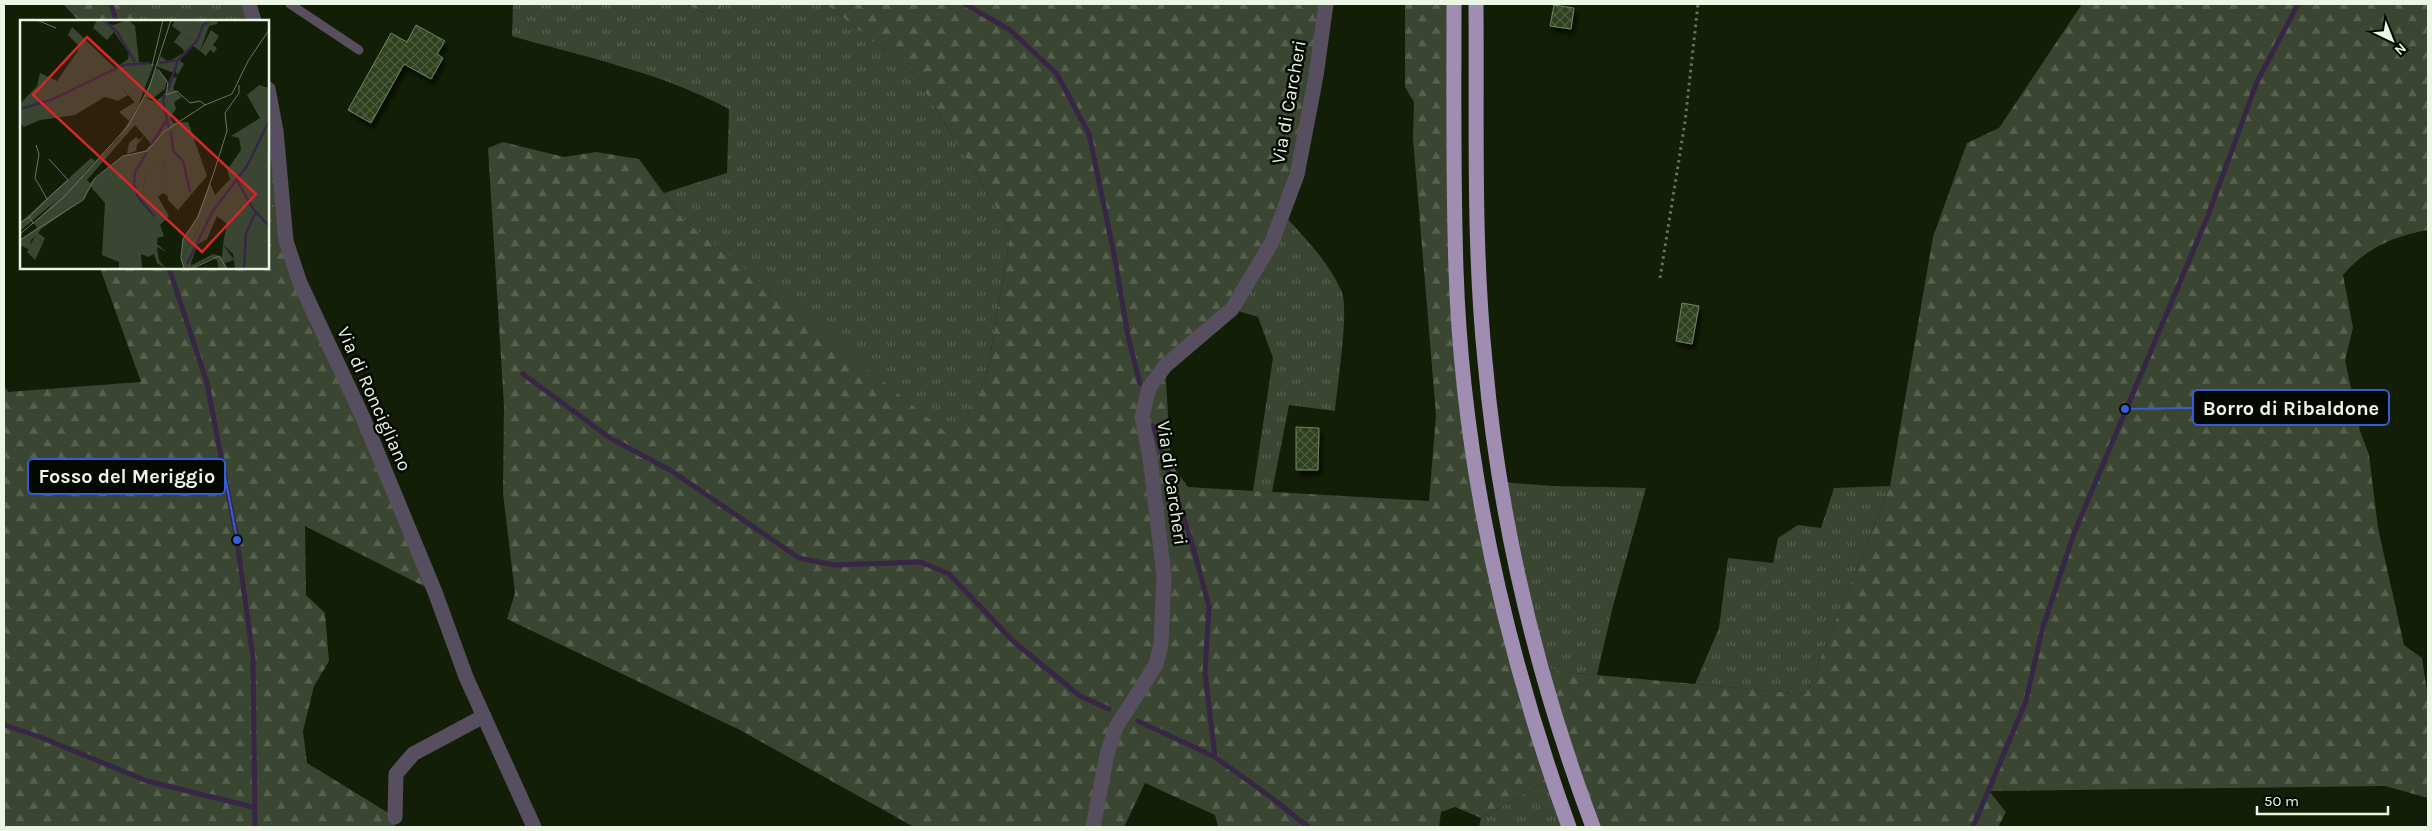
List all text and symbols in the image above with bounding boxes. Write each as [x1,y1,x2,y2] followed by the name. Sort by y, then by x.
[2367,15,2417,65] north arrow
[20,20,269,269] inset map
[1267,38,1311,166] street label: Via di Carcheri
[2391,39,2410,59] text: N
[332,323,416,475] street label: Via di Roncigliano
[2193,390,2389,425] callout: Borro di Ribaldone
[2203,397,2379,420] text: Borro di Ribaldone
[1152,419,1192,547] street label: Via di Carcheri
[28,459,225,494] callout: Fosso del Meriggio
[39,465,215,488] text: Fosso del Meriggio
[2257,784,2388,816] scale bar
[2264,792,2299,810] text: 50 m

